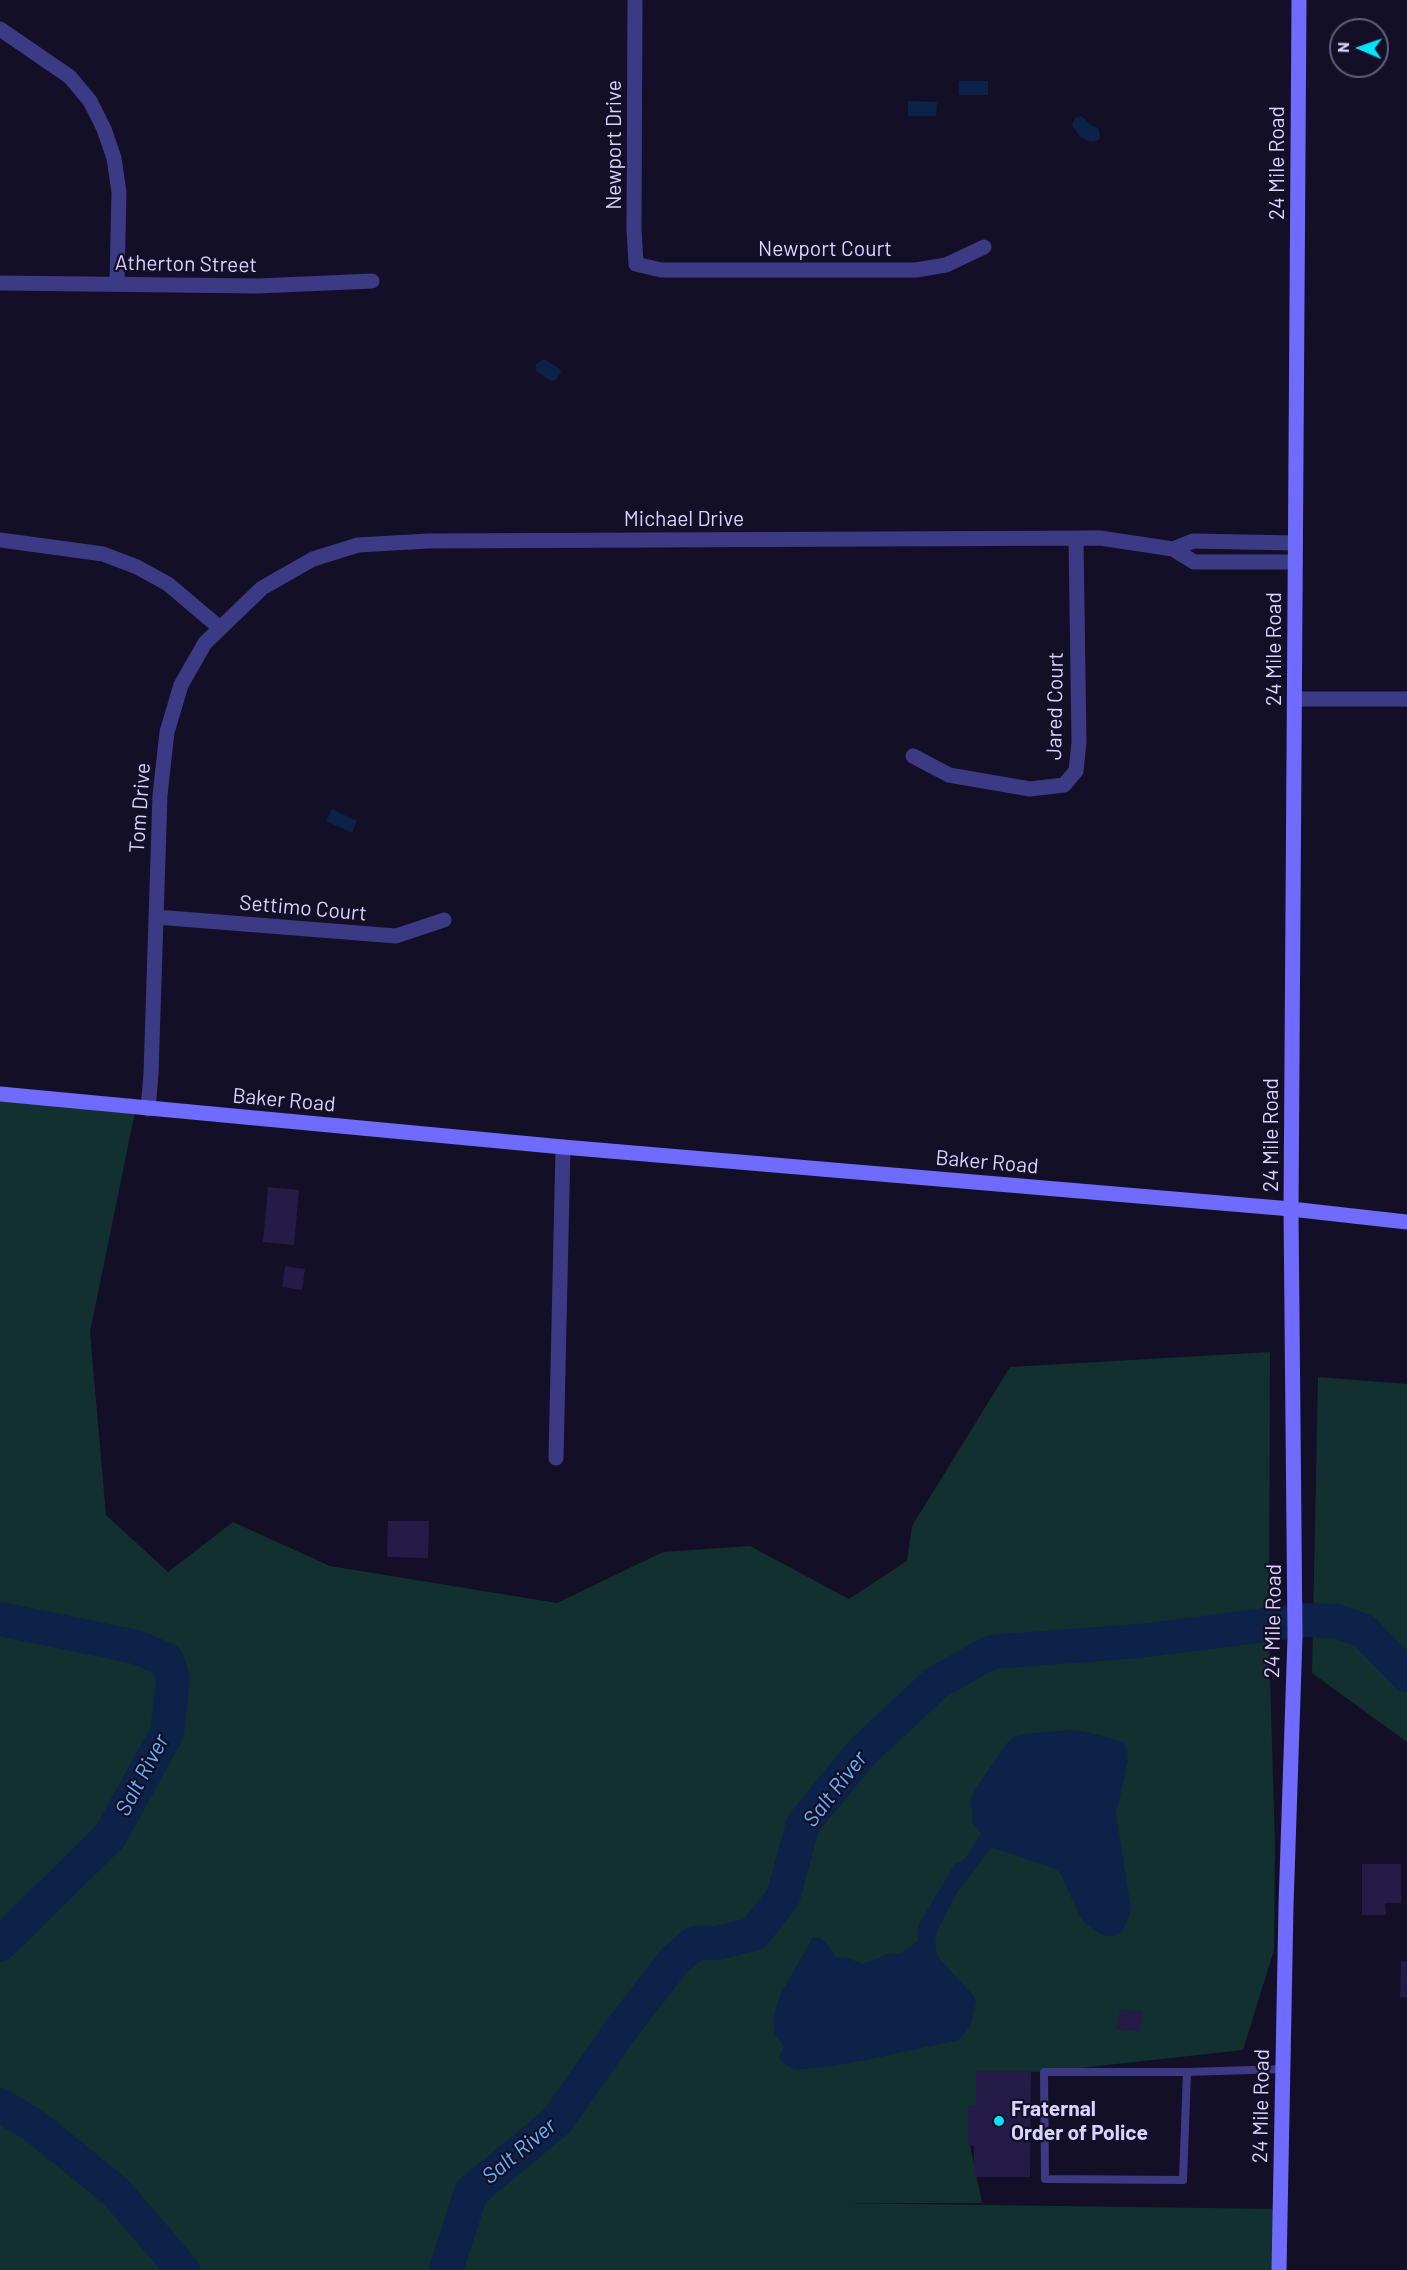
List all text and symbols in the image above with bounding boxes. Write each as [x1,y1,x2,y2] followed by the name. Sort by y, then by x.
[1329,18,1389,78] north arrow
[1333,42,1352,53] text: N
[601,80,627,210] street label: Newport Drive
[1264,106,1290,220] street label: 24 Mile Road
[758,236,892,262] street label: Newport Court
[115,250,257,278] street label: Atherton Street
[624,506,744,532] street label: Michael Drive
[1261,592,1287,706] street label: 24 Mile Road
[1041,652,1069,760] street label: Jared Court
[124,762,156,854] street label: Tom Drive
[238,890,368,926] street label: Settimo Court
[1258,1078,1284,1192] street label: 24 Mile Road
[231,1083,337,1117] street label: Baker Road
[934,1145,1040,1179] street label: Baker Road
[1259,1564,1287,1678] street label: 24 Mile Road
[110,1730,174,1820] water label: Salt River
[797,1746,873,1832] water label: Salt River
[1247,2049,1275,2163] street label: 24 Mile Road
[1011,2096,1148,2146] place label: Fraternal Order of Police
[477,2112,561,2190] water label: Salt River
[992,2114,1006,2128] marker: Fraternal Order of Police

